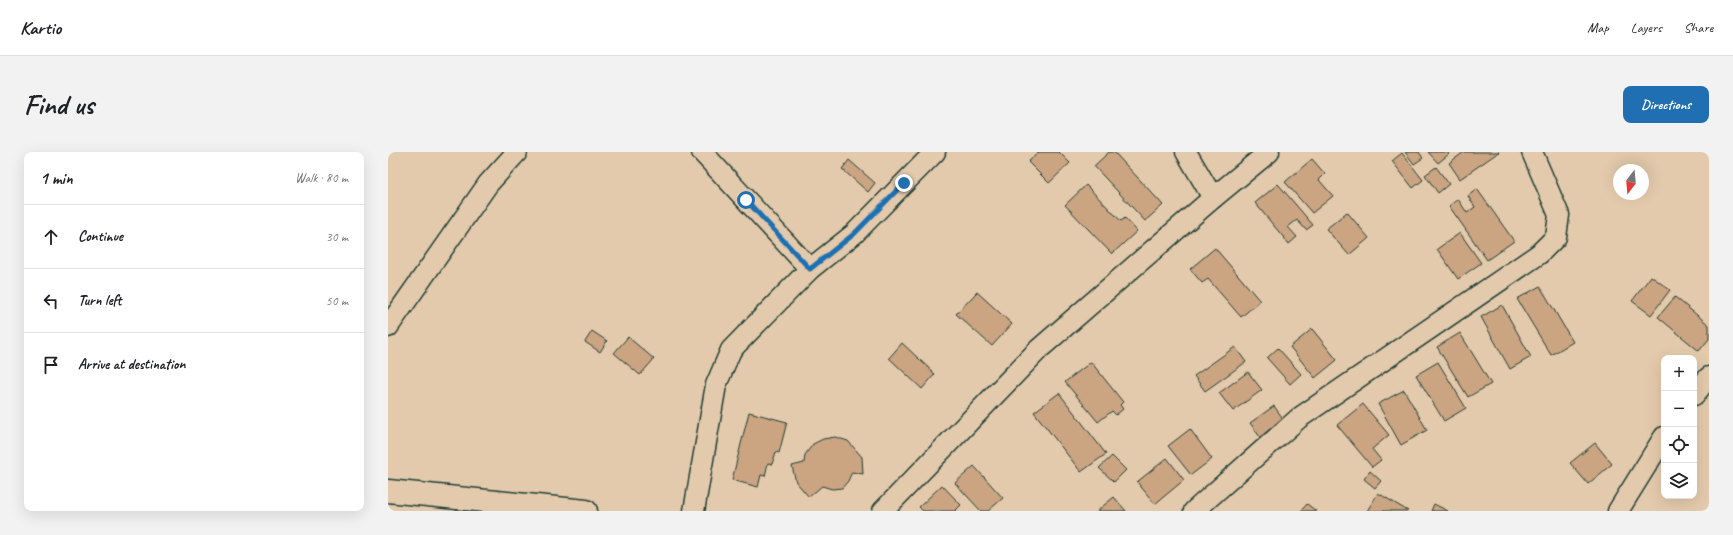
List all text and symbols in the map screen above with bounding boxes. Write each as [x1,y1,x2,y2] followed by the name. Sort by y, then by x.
[20,16,61,40] text: Kartio
[1587,19,1609,36] text: Map
[1631,19,1662,36] text: Layers
[1684,19,1713,36] text: Share
[1623,86,1709,123] button: Directions
[24,87,94,122] text: Find us
[1613,164,1649,200] north arrow
[40,168,73,189] text: 1 min
[295,170,348,186] text: Walk · 80 m
[895,174,913,192] route end
[737,191,755,209] route start
[40,226,62,248] icon: ahead
[78,227,123,246] text: Continue
[326,229,348,245] text: 30 m
[40,290,62,312] icon: left
[78,291,121,310] text: Turn left
[326,293,348,309] text: 50 m
[40,354,62,376] icon: arrive
[78,355,185,374] text: Arrive at destination
[1661,355,1697,499] map controls
[1661,355,1697,391] button: +
[1661,391,1697,427] button: −
[1661,427,1697,463] button: locate
[1661,463,1697,499] button: layers

